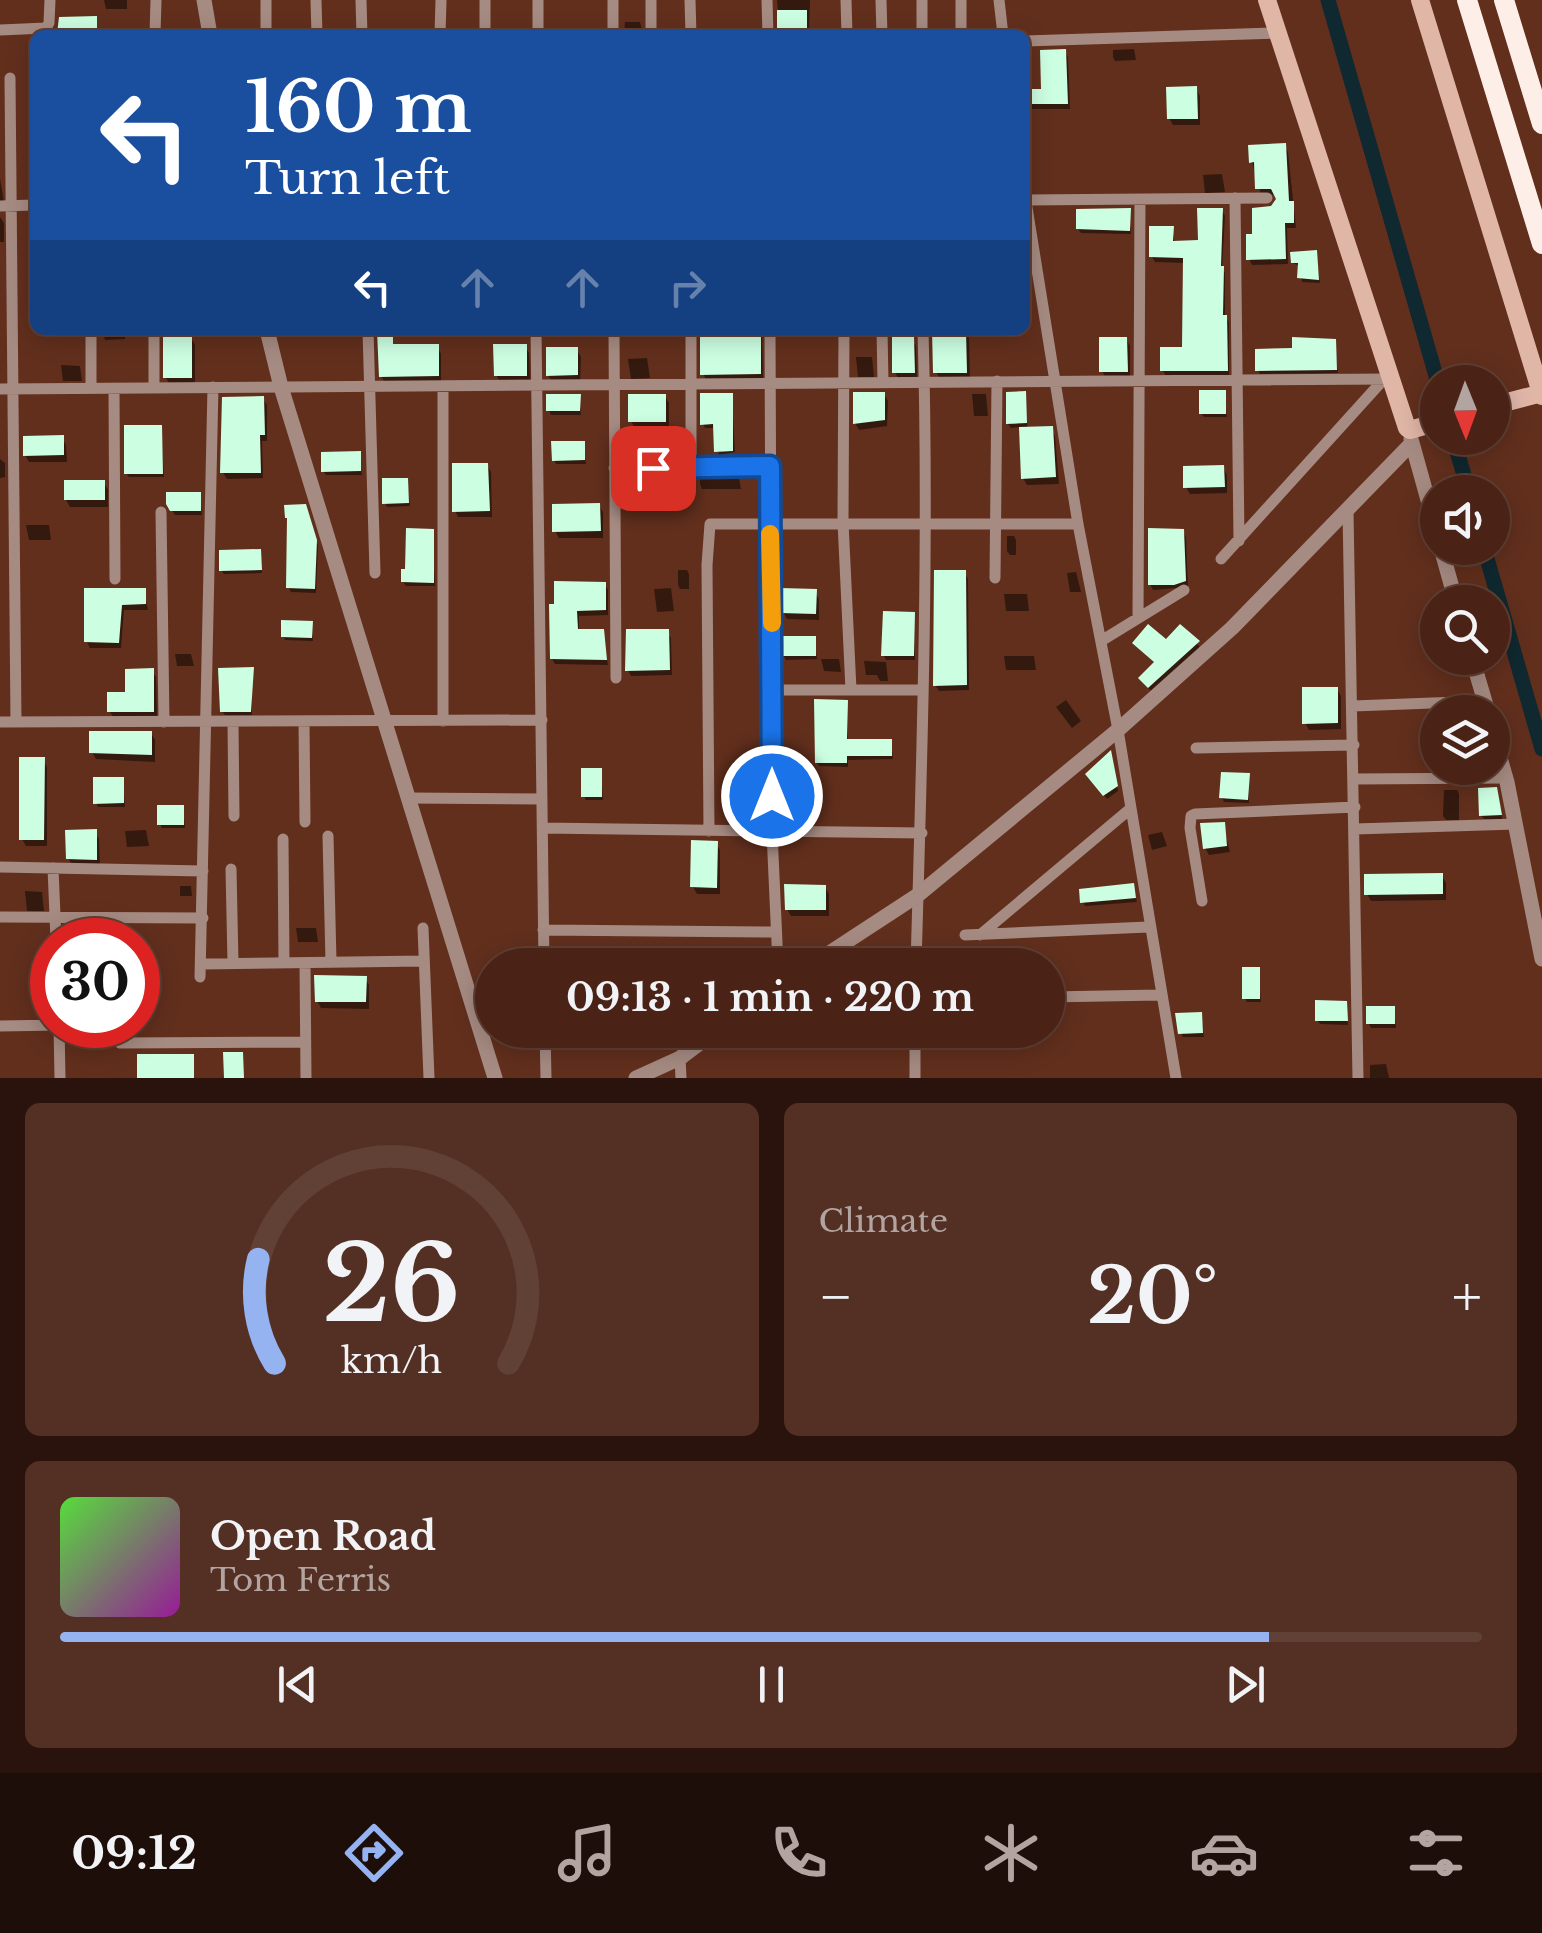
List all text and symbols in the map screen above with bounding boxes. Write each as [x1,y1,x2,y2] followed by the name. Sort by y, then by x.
[245,64,472,151] text: 160 m
[80,70,210,200] icon: left
[245,150,450,206] text: Turn left
[345,260,400,315] icon: left
[450,260,505,315] icon: ahead
[555,260,610,315] icon: ahead
[660,260,715,315] icon: right
[1420,365,1510,455] north arrow
[1420,365,1510,785] map controls
[611,426,696,511] pin
[626,441,681,496] icon: arrive
[1420,475,1510,565] button: sound
[1420,585,1510,675] button: search
[1420,695,1510,785] button: layers
[720,744,824,848] position arrow
[30,918,160,1048] speed limit sign: 30
[566,974,974,1021] text: 09:13 · 1 min · 220 m
[819,1201,948,1241] text: Climate
[323,1220,461,1349] text: 26
[1087,1250,1218,1343] text: 20°
[819,1263,853,1331] text: −
[1452,1263,1482,1331] text: +
[341,1338,442,1383] text: km/h
[210,1513,436,1560] text: Open Road
[210,1560,391,1600] text: Tom Ferris
[270,1657,325,1712] icon: previous
[744,1657,799,1712] icon: pause
[1218,1657,1273,1712] icon: next
[339,1818,409,1888] icon: directions
[552,1818,622,1888] icon: music
[764,1818,834,1888] icon: phone
[976,1818,1046,1888] icon: climate
[1189,1818,1259,1888] icon: car
[1401,1818,1471,1888] icon: filters
[71,1825,197,1881] text: 09:12

